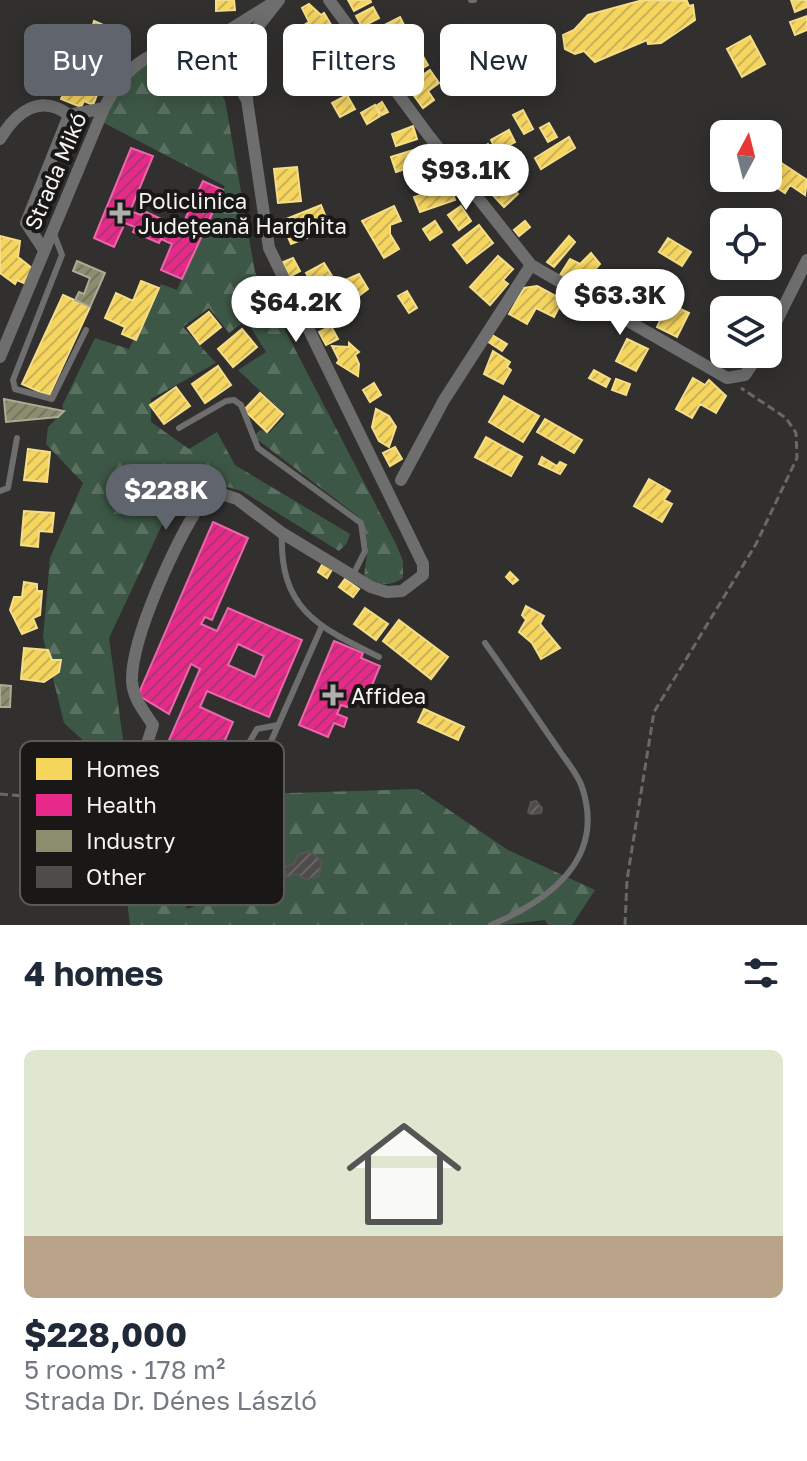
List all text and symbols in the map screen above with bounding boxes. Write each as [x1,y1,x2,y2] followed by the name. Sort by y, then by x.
[24,24,131,96] chip: Buy
[147,24,267,96] chip: Rent
[283,24,424,96] chip: Filters
[440,24,556,96] chip: New
[18,108,92,234] street label: Strada Mikó
[710,120,782,192] north arrow
[710,120,782,368] map controls
[401,144,531,212] pin: $93.1K
[421,154,511,185] text: $93.1K
[138,187,347,239] place label: Policlinica Județeană Harghita
[109,202,131,224] marker: Policlinica Județeană Harghita
[710,208,782,280] button: locate
[555,269,685,337] pin: $63.3K
[231,276,361,344] pin: $64.2K
[574,279,666,310] text: $63.3K
[249,286,343,317] text: $64.2K
[710,296,782,368] button: layers
[110,464,222,532] pin: $228K
[124,474,208,505] text: $228K
[351,682,426,709] place label: Affidea
[322,684,344,706] marker: Affidea
[20,741,284,905] legend
[86,755,160,782] text: Homes
[86,791,157,818] text: Health
[86,827,175,854] text: Industry
[86,863,146,890] text: Other
[739,951,783,995] icon: filters
[24,953,164,993] text: 4 homes
[332,1102,476,1246] icon: home
[24,1314,187,1354] text: $228,000
[24,1354,225,1385] text: 5 rooms · 178 m²
[24,1385,317,1416] text: Strada Dr. Dénes László

